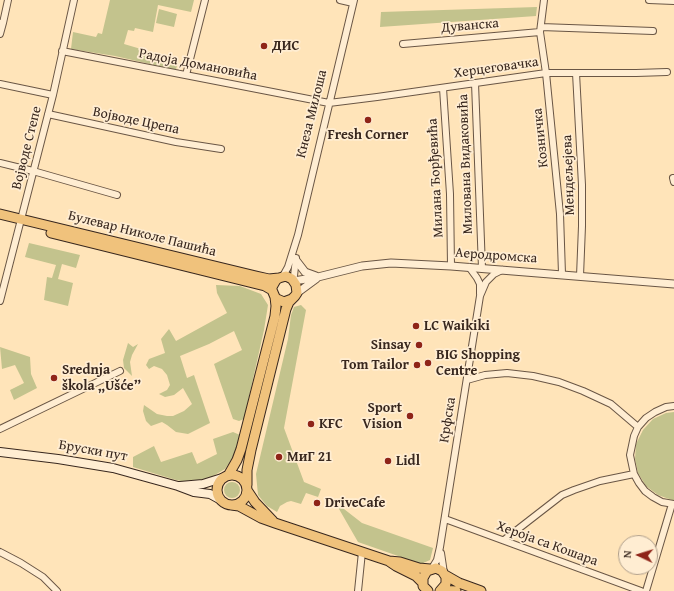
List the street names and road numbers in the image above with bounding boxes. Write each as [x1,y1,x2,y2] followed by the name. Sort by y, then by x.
[440,15,500,37] street label: Дуванска
[137,45,259,85] street label: Радоја Домановића
[453,54,539,82] street label: Херцеговачка
[293,68,331,160] street label: Кнеза Милоша
[455,94,477,234] street label: Милована Видаковића
[9,104,45,192] street label: Војводе Степе
[91,104,181,138] street label: Војводе Црепа
[530,107,552,169] street label: Козничка
[424,118,448,238] street label: Милана Ђорђевића
[559,134,579,216] street label: Мендељејева
[66,207,218,261] street label: Булевар Николе Пашића
[454,245,538,267] street label: Аеродромска
[436,396,460,444] street label: Крфска
[57,437,129,465] street label: Бруски пут
[494,518,600,570] street label: Хероја са Кошара

